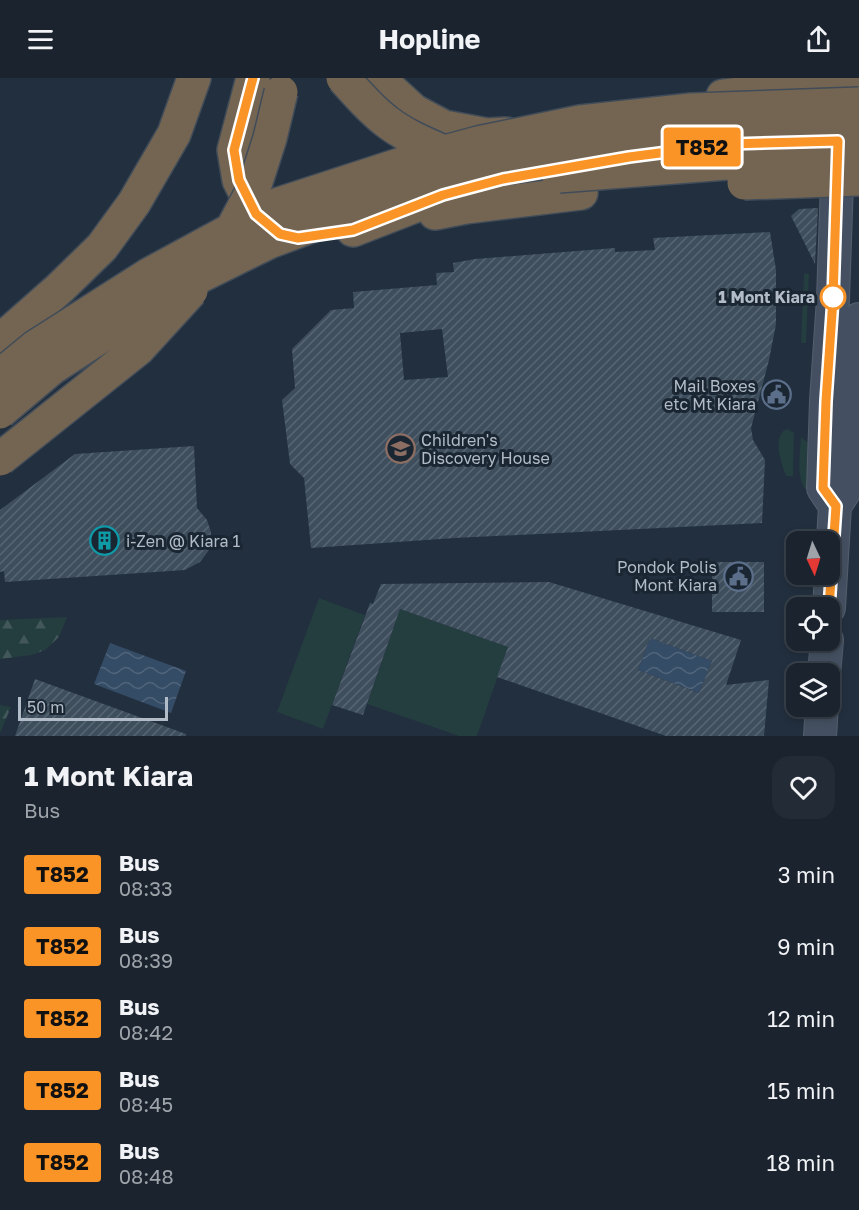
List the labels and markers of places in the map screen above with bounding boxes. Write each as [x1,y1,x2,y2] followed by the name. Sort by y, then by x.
[820,284,846,310] marker: 1 Mont Kiara
[718,287,815,307] place label: 1 Mont Kiara
[664,376,756,414] place label: Mail Boxes etc Mt Kiara
[761,379,793,411] public building icon: Mail Boxes etc Mt Kiara
[421,430,550,468] place label: Children's Discovery House
[384,433,416,465] school or university icon: Children's Discovery House
[89,525,121,557] building icon: i-Zen @ Kiara 1
[126,531,241,551] place label: i-Zen @ Kiara 1
[617,557,717,595] place label: Pondok Polis Mont Kiara
[722,560,754,592] public building icon: Pondok Polis Mont Kiara

